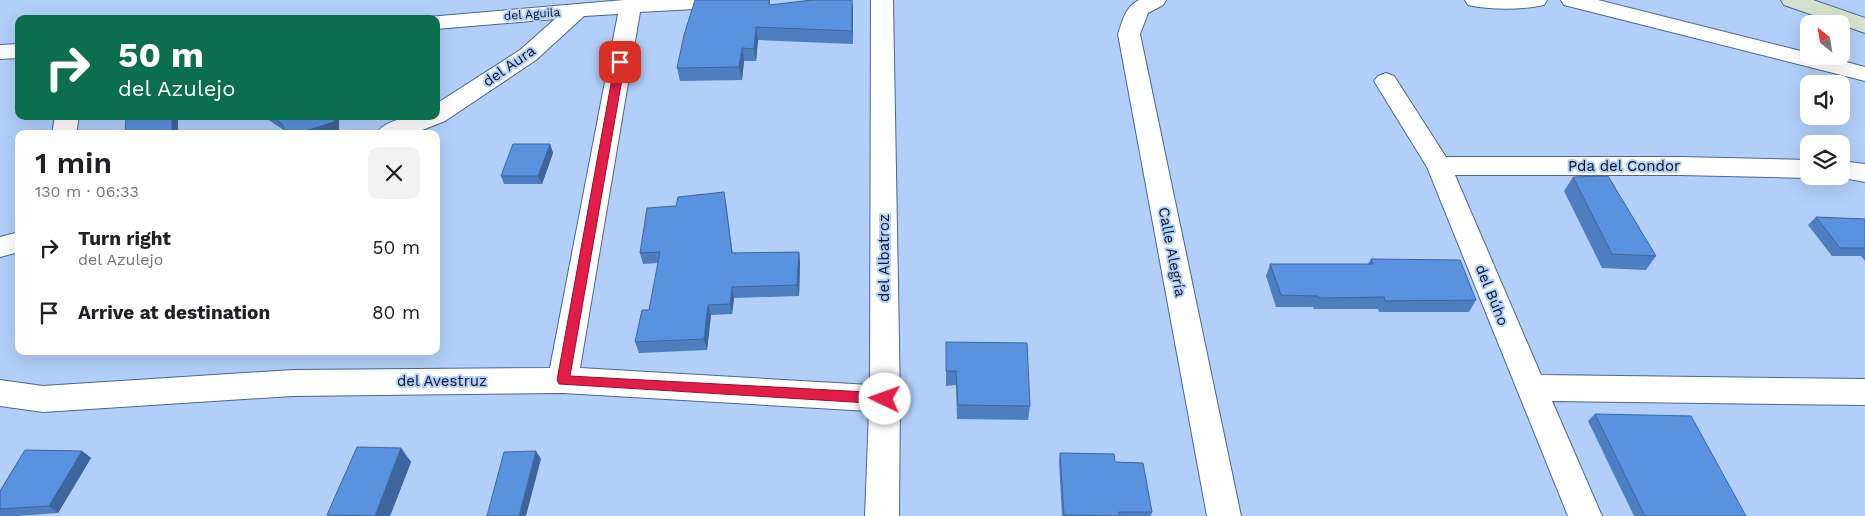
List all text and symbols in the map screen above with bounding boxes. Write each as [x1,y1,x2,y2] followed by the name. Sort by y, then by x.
[503,5,561,23] street label: del Aguila
[1800,15,1850,65] north arrow
[1800,15,1850,185] map controls
[118,34,204,76] text: 50 m
[35,35,100,100] icon: right
[479,41,539,91] street label: del Aura
[599,41,641,83] pin
[606,48,634,76] icon: arrive
[1800,75,1850,125] button: sound
[118,76,235,101] text: del Azulejo
[1800,135,1850,185] button: layers
[35,145,112,180] text: 1 min
[368,147,420,199] button: close
[1568,157,1680,175] street label: Pda del Condor
[35,182,139,201] text: 130 m · 06:33
[1154,206,1190,299] street label: Calle Alegría
[875,214,893,302] street label: del Albatroz
[78,227,171,250] text: Turn right
[35,234,63,262] icon: right
[373,236,420,259] text: 50 m
[78,250,163,269] text: del Azulejo
[1472,262,1512,328] street label: del Búho
[35,299,63,327] icon: arrive
[78,301,270,324] text: Arrive at destination
[372,301,420,324] text: 80 m
[397,372,487,390] street label: del Avestruz
[858,372,910,424] position arrow

